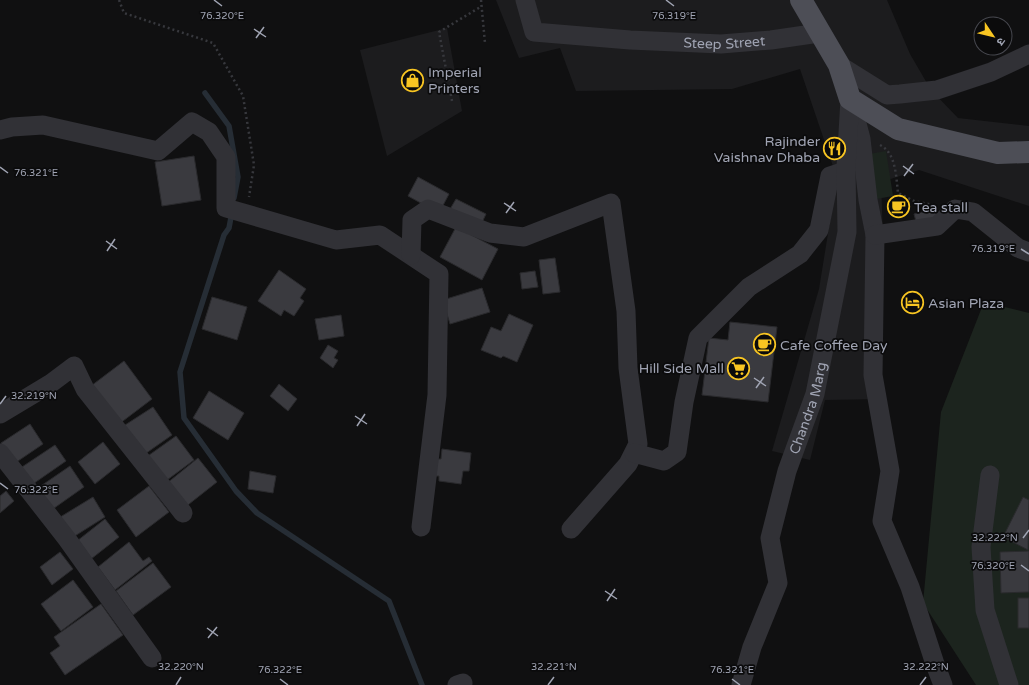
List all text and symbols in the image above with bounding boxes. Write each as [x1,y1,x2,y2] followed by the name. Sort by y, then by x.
[200,10,244,22] text: 76.320°E
[652,10,696,22] text: 76.319°E
[973,16,1013,56] north arrow
[683,32,767,53] street label: Steep Street
[993,35,1008,48] text: उ
[428,64,482,97] place label: Imperial Printers
[399,67,425,93] shop icon: Imperial Printers
[714,133,821,166] place label: Rajinder Vaishnav Dhaba
[822,136,848,162] restaurant icon: Rajinder Vaishnav Dhaba
[14,167,58,179] text: 76.321°E
[886,194,912,220] cafe icon: Tea stall
[914,199,968,216] place label: Tea stall
[971,243,1015,255] text: 76.319°E
[899,290,925,316] hotel icon: Asian Plaza
[928,295,1004,312] place label: Asian Plaza
[751,332,777,358] cafe icon: Cafe Coffee Day
[780,337,888,354] place label: Cafe Coffee Day
[726,355,752,381] supermarket icon: Hill Side Mall
[639,360,724,377] place label: Hill Side Mall
[786,361,830,457] street label: Chandra Marg
[11,390,57,402] text: 32.219°N
[14,484,58,496] text: 76.322°E
[972,532,1018,544] text: 32.222°N
[971,560,1015,572] text: 76.320°E
[158,661,204,673] text: 32.220°N
[531,661,577,673] text: 32.221°N
[903,661,949,673] text: 32.222°N
[258,664,302,676] text: 76.322°E
[710,664,754,676] text: 76.321°E

